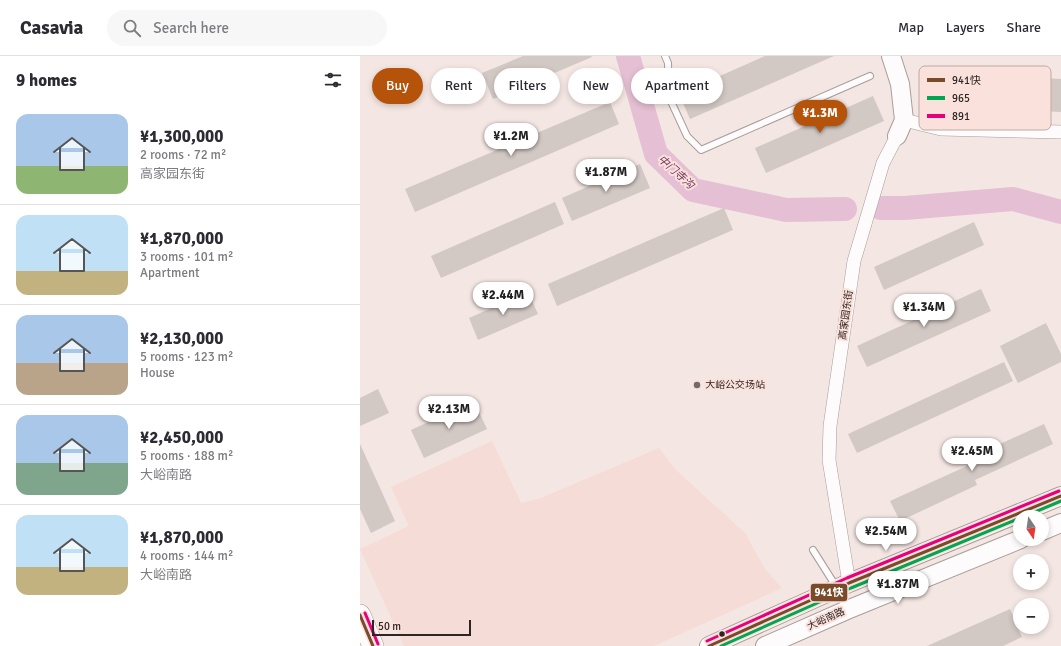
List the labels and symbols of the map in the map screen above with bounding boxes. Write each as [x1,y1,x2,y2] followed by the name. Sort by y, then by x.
[919,66,1051,130] legend
[952,74,981,87] text: 941快
[952,92,970,105] text: 965
[792,100,848,134] pin: ¥1.3M
[952,110,970,123] text: 891
[483,123,539,157] pin: ¥1.2M
[655,152,697,192] water label: 中门寺沟
[573,159,639,193] pin: ¥1.87M
[470,282,536,316] pin: ¥2.44M
[837,289,855,341] street label: 高家园东街
[891,294,957,328] pin: ¥1.34M
[705,379,765,391] place label: 大峪公交场站
[692,380,702,390] marker: 大峪公交场站
[416,396,482,430] pin: ¥2.13M
[939,438,1005,472] pin: ¥2.45M
[1013,510,1049,546] north arrow
[853,518,919,552] pin: ¥2.54M
[865,571,931,605] pin: ¥1.87M
[810,583,848,602] line badge: 941快
[815,586,843,599] text: 941快
[805,605,847,633] street label: 大峪南路
[372,618,471,637] scale bar
[717,629,727,639] unlabelled marker

